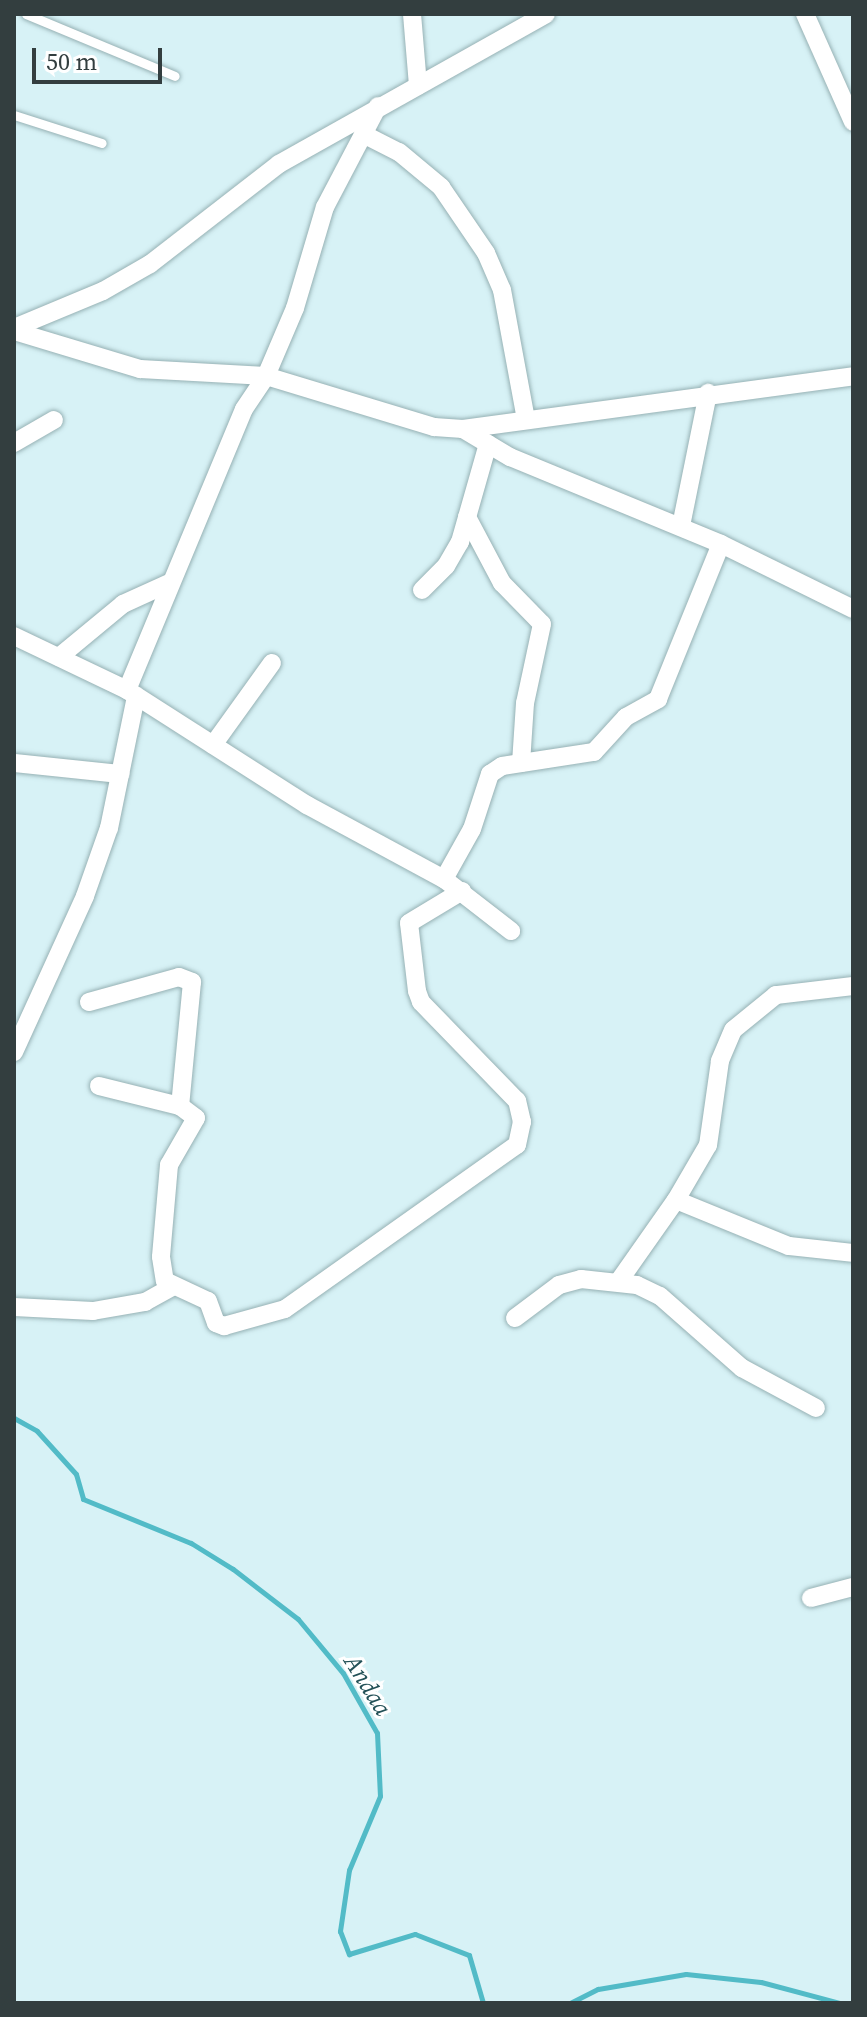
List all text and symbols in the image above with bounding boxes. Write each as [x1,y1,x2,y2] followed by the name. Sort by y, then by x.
[36,32,166,82] scale bar
[46,45,97,78] text: 50 m
[338,1649,398,1721] water label: Andaa

